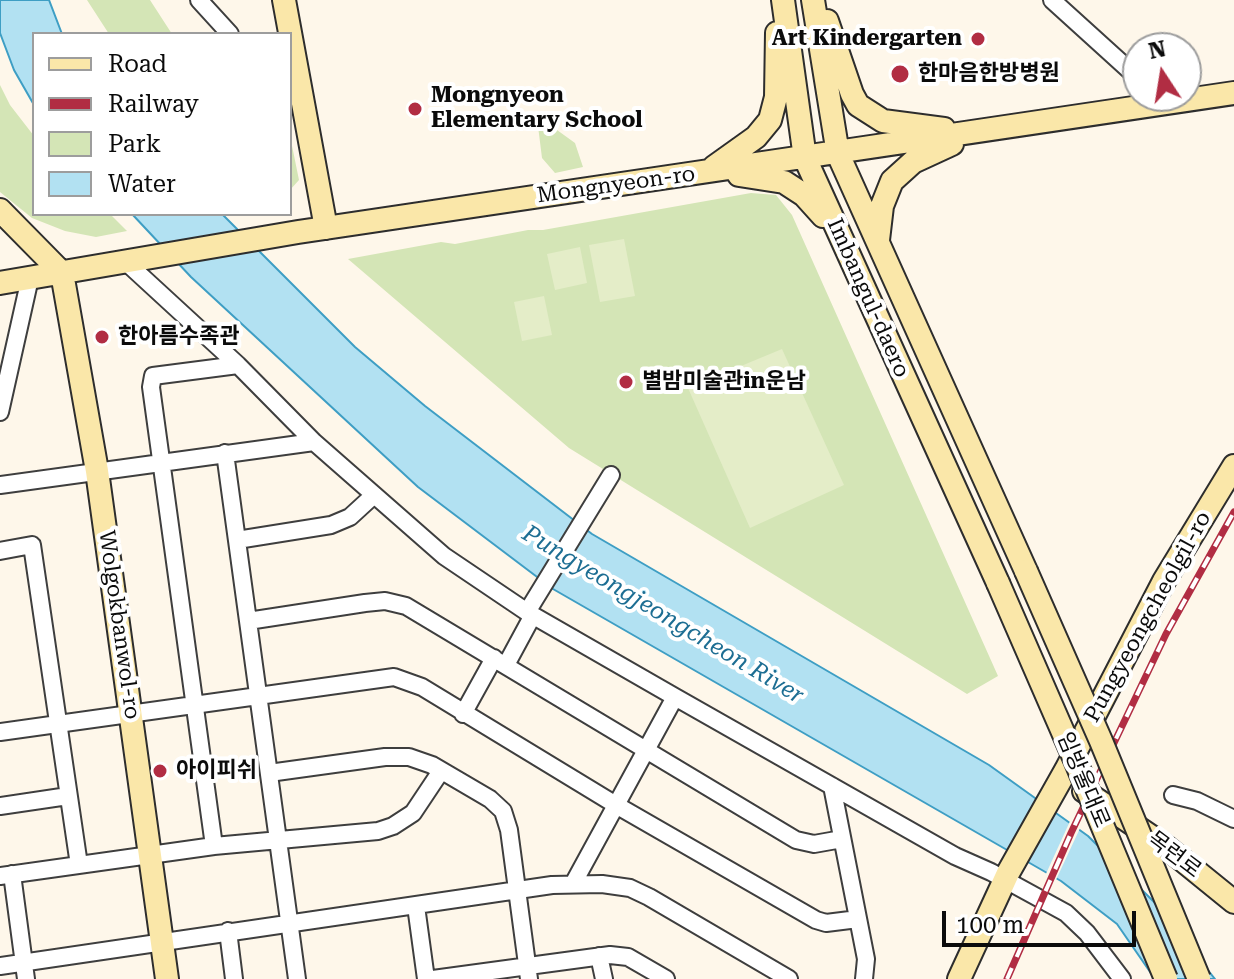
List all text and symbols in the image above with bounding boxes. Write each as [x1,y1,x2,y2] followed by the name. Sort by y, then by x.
[772,26,962,52] place label: Art Kindergarten
[969,30,987,48] marker: Art Kindergarten
[32,32,292,216] legend
[1122,32,1202,112] north arrow
[1146,36,1168,64] text: N
[108,50,167,78] text: Road
[918,61,1060,87] place label: 한마음한방병원
[889,63,911,85] marker: 한마음한방병원
[431,83,643,134] place label: Mongnyeon Elementary School
[108,90,199,118] text: Railway
[406,100,424,118] marker: Mongnyeon Elementary School
[108,130,161,158] text: Park
[535,161,697,209] street label: Mongnyeon-ro
[108,170,176,198] text: Water
[821,215,915,381] street label: Imbangul-daero
[118,324,239,350] place label: 한아름수족관
[93,328,111,346] marker: 한아름수족관
[642,369,806,395] place label: 별밤미술관in운남
[617,373,635,391] marker: 별밤미술관in운남
[1079,507,1217,727] street label: Pungyeongcheolgil-ro
[517,519,809,711] water label: Pungyeongjeongcheon River
[93,529,145,721] street label: Wolgokbanwol-ro
[1051,728,1115,832] street label: 임방울대로
[176,758,257,784] place label: 아이피쉬
[151,762,169,780] marker: 아이피쉬
[1142,826,1206,884] street label: 목련로
[946,895,1140,945] scale bar
[956,911,1024,939] text: 100 m

